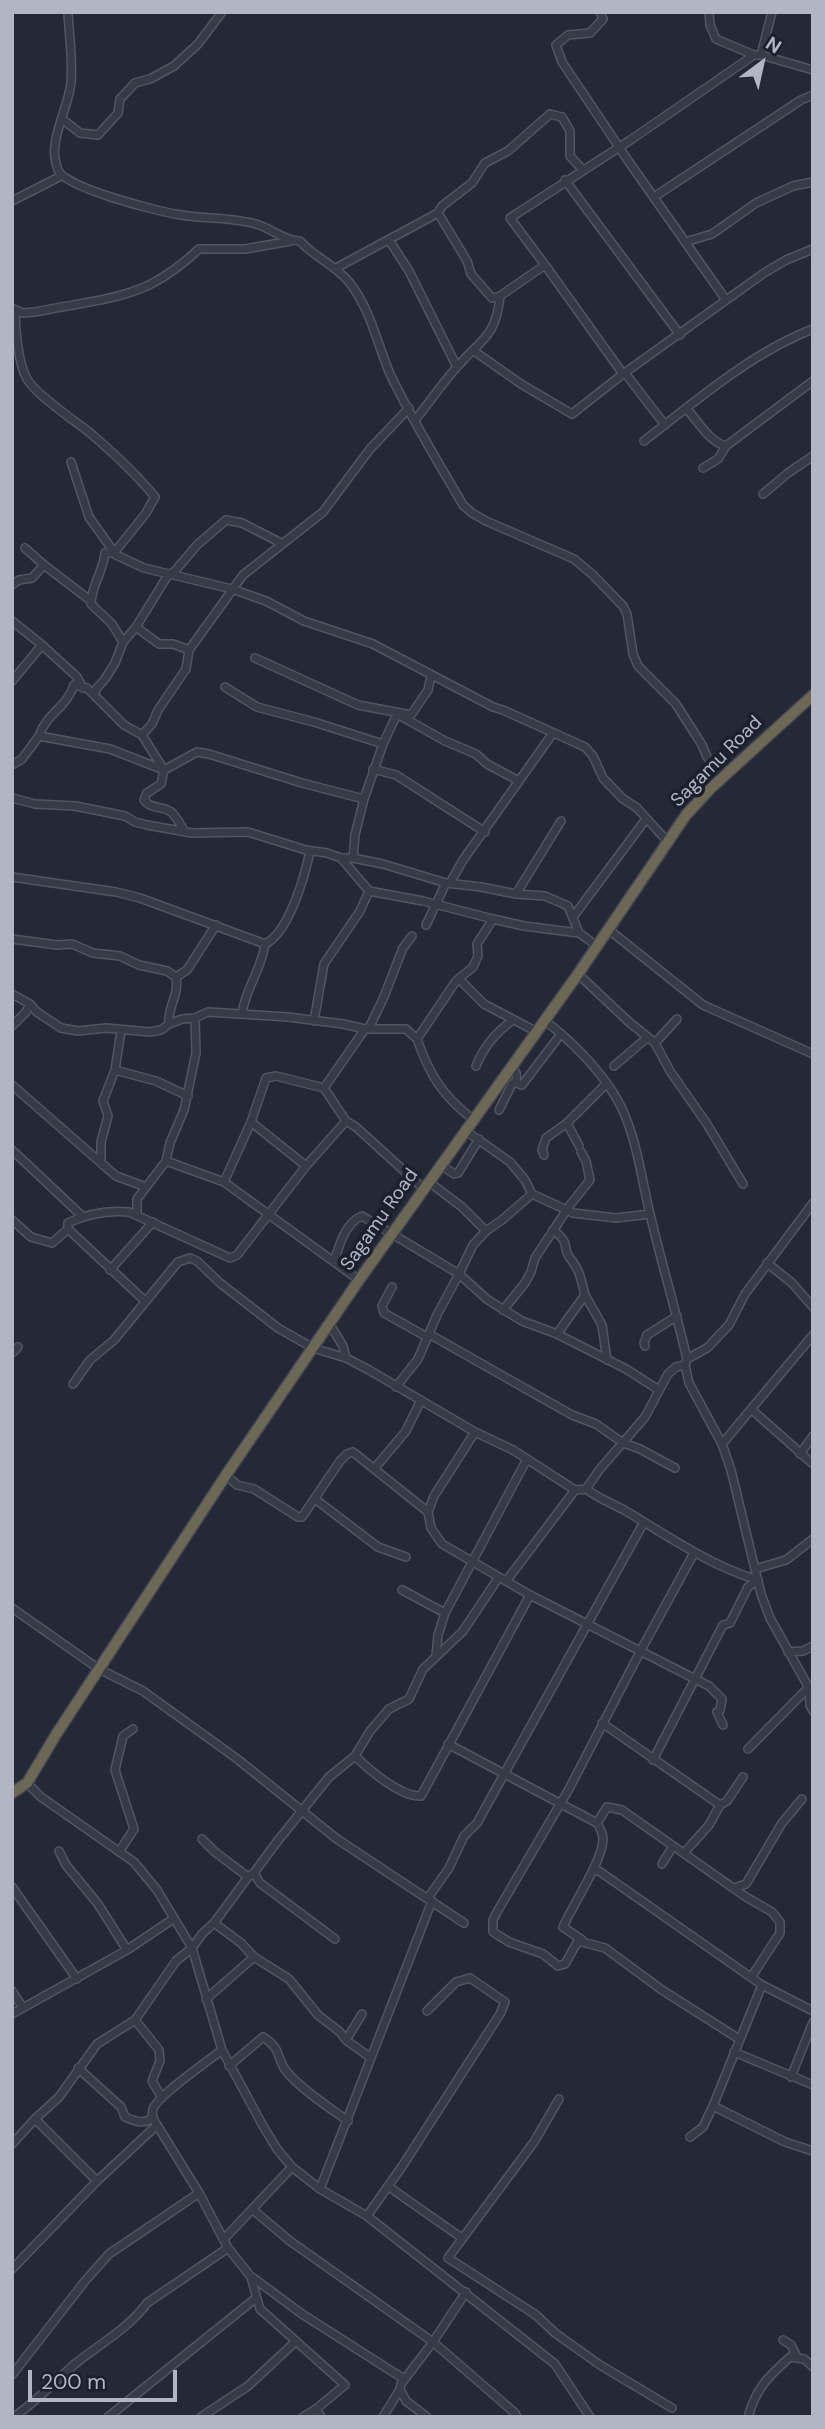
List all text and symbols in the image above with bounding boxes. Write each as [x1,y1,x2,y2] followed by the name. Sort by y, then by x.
[727,28,797,98] north arrow
[761,31,786,59] text: N
[667,712,767,812] street label: Sagamu Road
[336,1165,424,1275] street label: Sagamu Road
[32,2356,180,2400] scale bar
[41,2368,106,2396] text: 200 m

